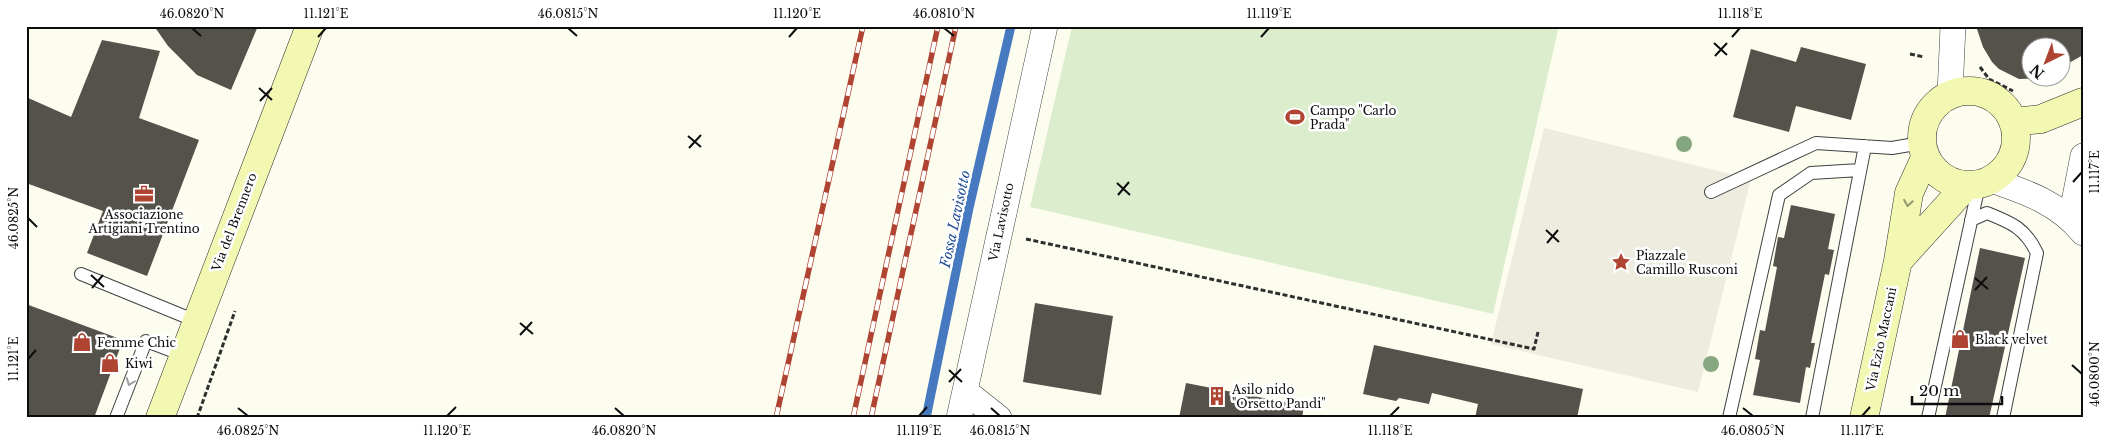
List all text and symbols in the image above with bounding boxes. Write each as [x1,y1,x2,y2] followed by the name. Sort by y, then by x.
[160,6,224,21] text: 46.0820°N
[304,6,349,21] text: 11.121°E
[538,6,598,21] text: 46.0815°N
[773,6,821,21] text: 11.120°E
[913,6,975,21] text: 46.0810°N
[1246,6,1292,21] text: 11.119°E
[1718,6,1763,21] text: 11.118°E
[2022,38,2072,88] north arrow
[2026,61,2048,83] text: N
[1310,103,1397,132] place label: Campo "Carlo Prada"
[1284,106,1306,128] sports icon: Campo "Carlo Prada"
[2087,150,2102,194] text: 11.117°E
[936,169,974,270] water label: Fossa Lavisotto
[208,171,260,274] street label: Via del Brennero
[985,181,1017,264] street label: Via Lavisotto
[133,183,155,205] office icon: Associazione Artigiani Trentino
[6,186,21,249] text: 46.0825°N
[1903,199,1913,207] one-way arrow
[87,207,200,236] place label: Associazione Artigiani Trentino
[1636,248,1738,277] place label: Piazzale Camillo Rusconi
[1610,251,1632,273] place icon: Piazzale Camillo Rusconi
[1862,286,1899,393] street label: Via Ezio Maccani
[1949,328,1971,350] shop icon: Black velvet
[71,331,93,353] shop icon: Femme Chic
[1975,332,2048,347] place label: Black velvet
[97,335,176,350] place label: Femme Chic
[6,336,21,381] text: 11.121°E
[2087,341,2102,407] text: 46.0800°N
[99,352,121,374] shop icon: Kiwi
[125,356,153,371] place label: Kiwi
[1912,374,2002,406] scale bar
[126,377,136,386] one-way arrow
[1919,381,1959,400] text: 20 m
[1231,382,1326,411] place label: Asilo nido "Orsetto Pandi"
[1206,385,1228,407] building icon: Asilo nido "Orsetto Pandi"
[217,423,280,438] text: 46.0825°N
[423,423,471,438] text: 11.120°E
[592,423,656,438] text: 46.0820°N
[896,423,942,438] text: 11.119°E
[970,423,1030,438] text: 46.0815°N
[1368,423,1413,438] text: 11.118°E
[1721,423,1785,438] text: 46.0805°N
[1840,423,1884,438] text: 11.117°E

